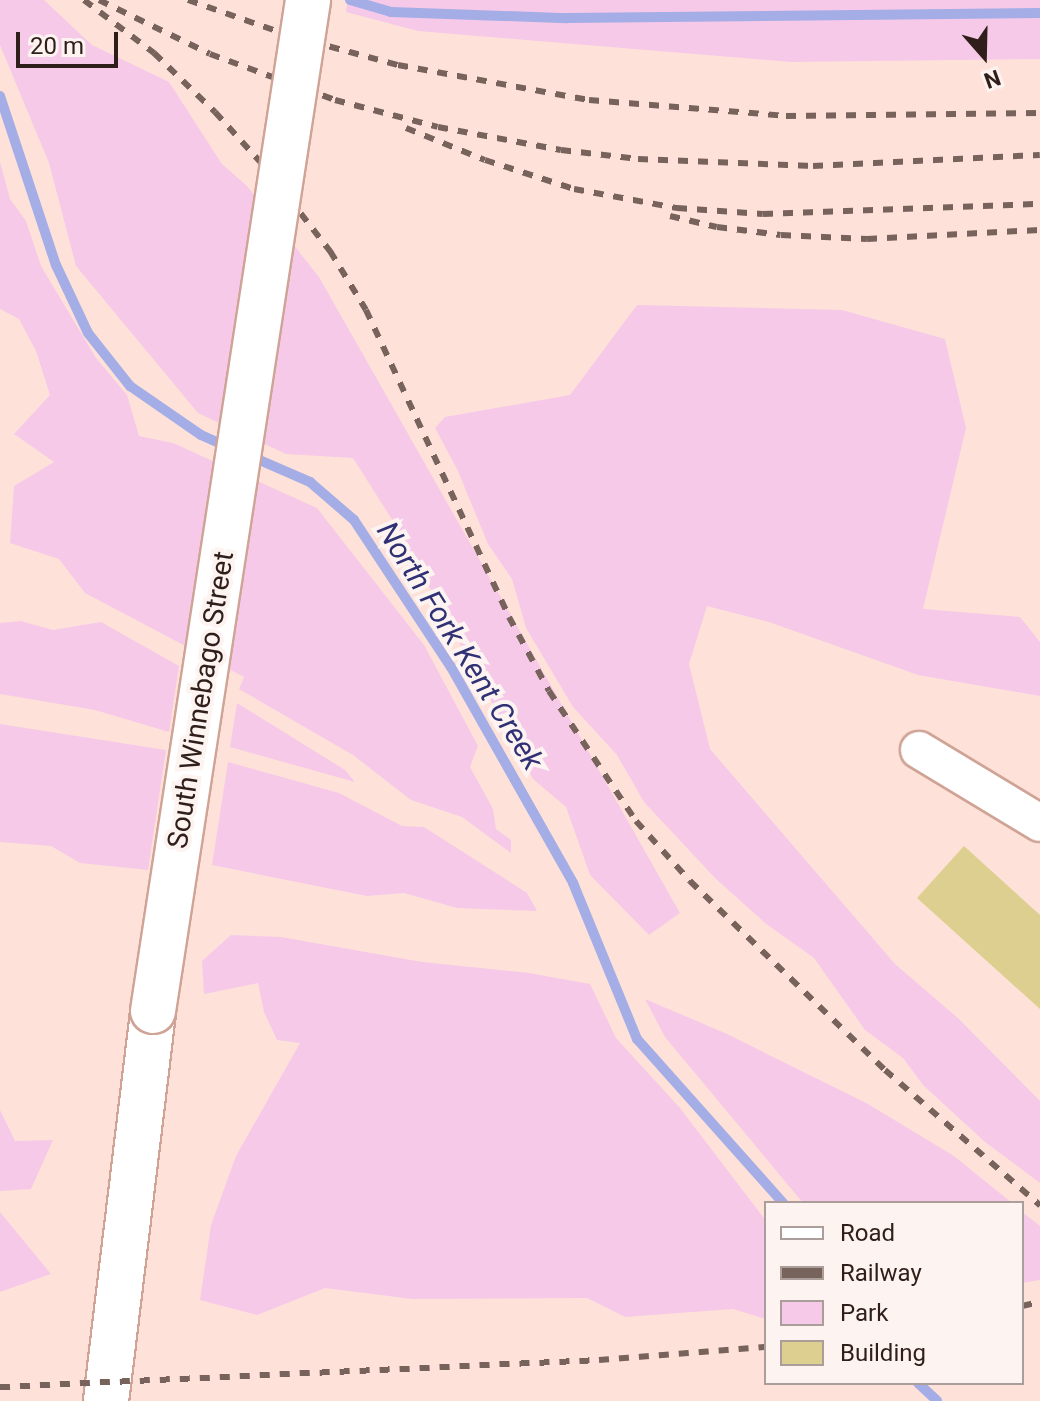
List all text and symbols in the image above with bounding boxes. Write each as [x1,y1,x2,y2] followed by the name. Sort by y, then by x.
[20,16,122,66] scale bar
[944,16,1024,96] north arrow
[30,32,84,60] text: 20 m
[981,65,1004,93] text: N
[369,515,551,777] water label: North Fork Kent Creek
[161,549,241,851] street label: South Winnebago Street
[764,1201,1024,1385] legend
[840,1219,895,1247] text: Road
[840,1259,922,1287] text: Railway
[840,1299,888,1327] text: Park
[840,1339,926,1367] text: Building

